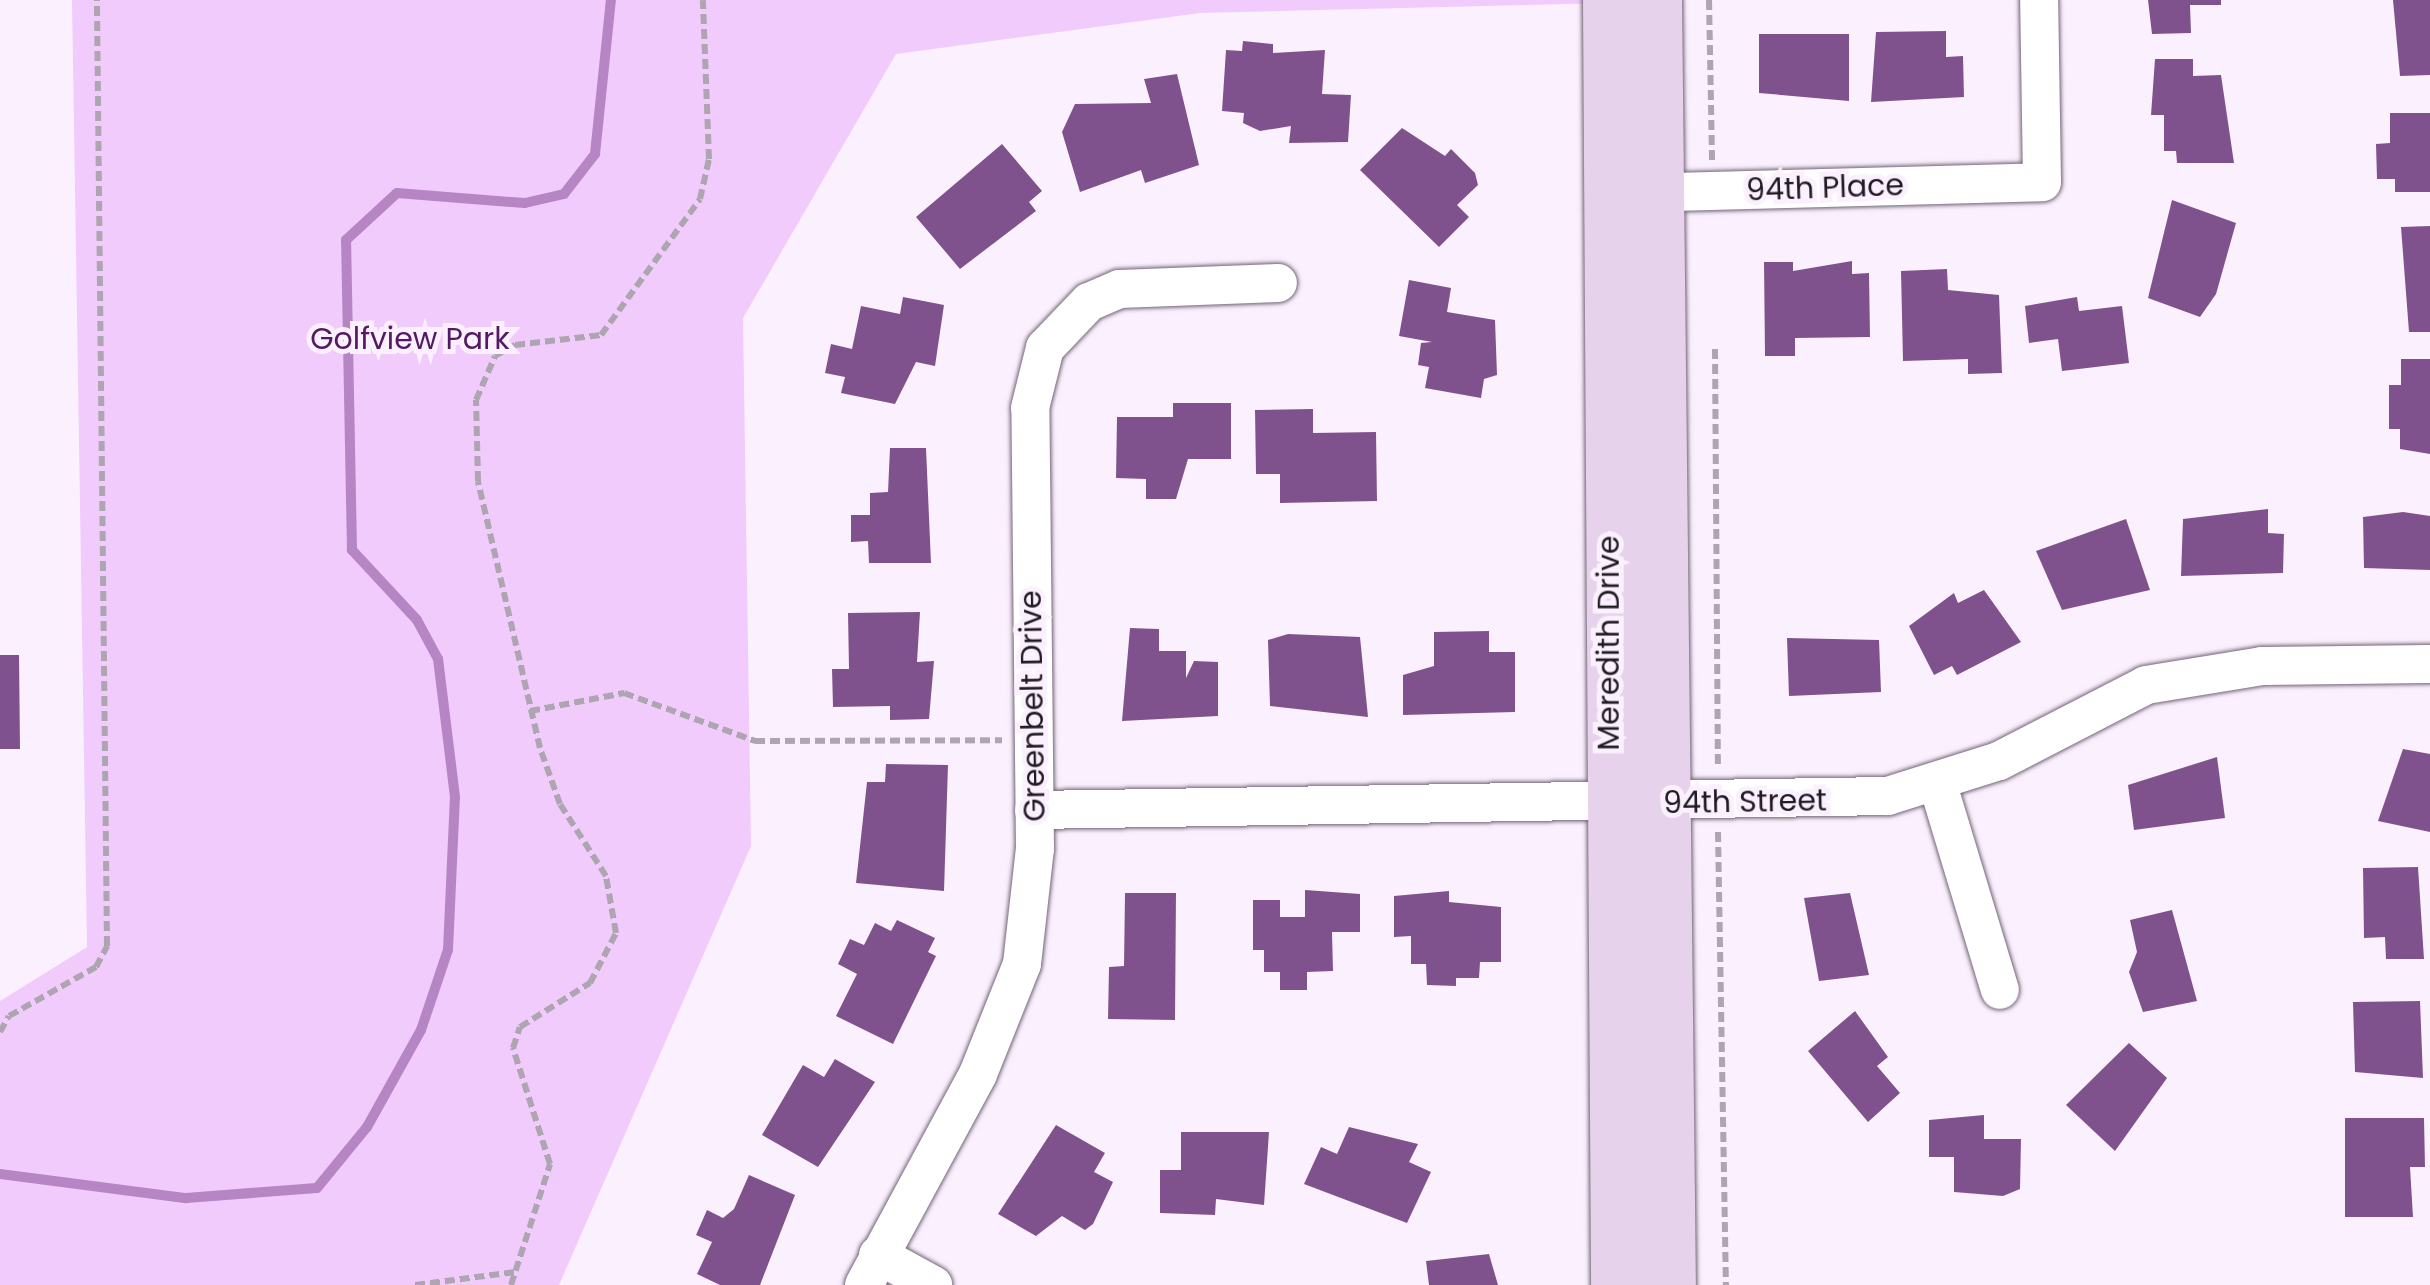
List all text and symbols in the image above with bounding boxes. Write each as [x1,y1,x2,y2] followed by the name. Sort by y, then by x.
[1746,167,1904,209] street label: 94th Place
[310,321,510,357] park label: Golfview Park
[1591,535,1627,751] street label: Meredith Drive
[1013,590,1053,822] street label: Greenbelt Drive
[1663,783,1827,821] street label: 94th Street

